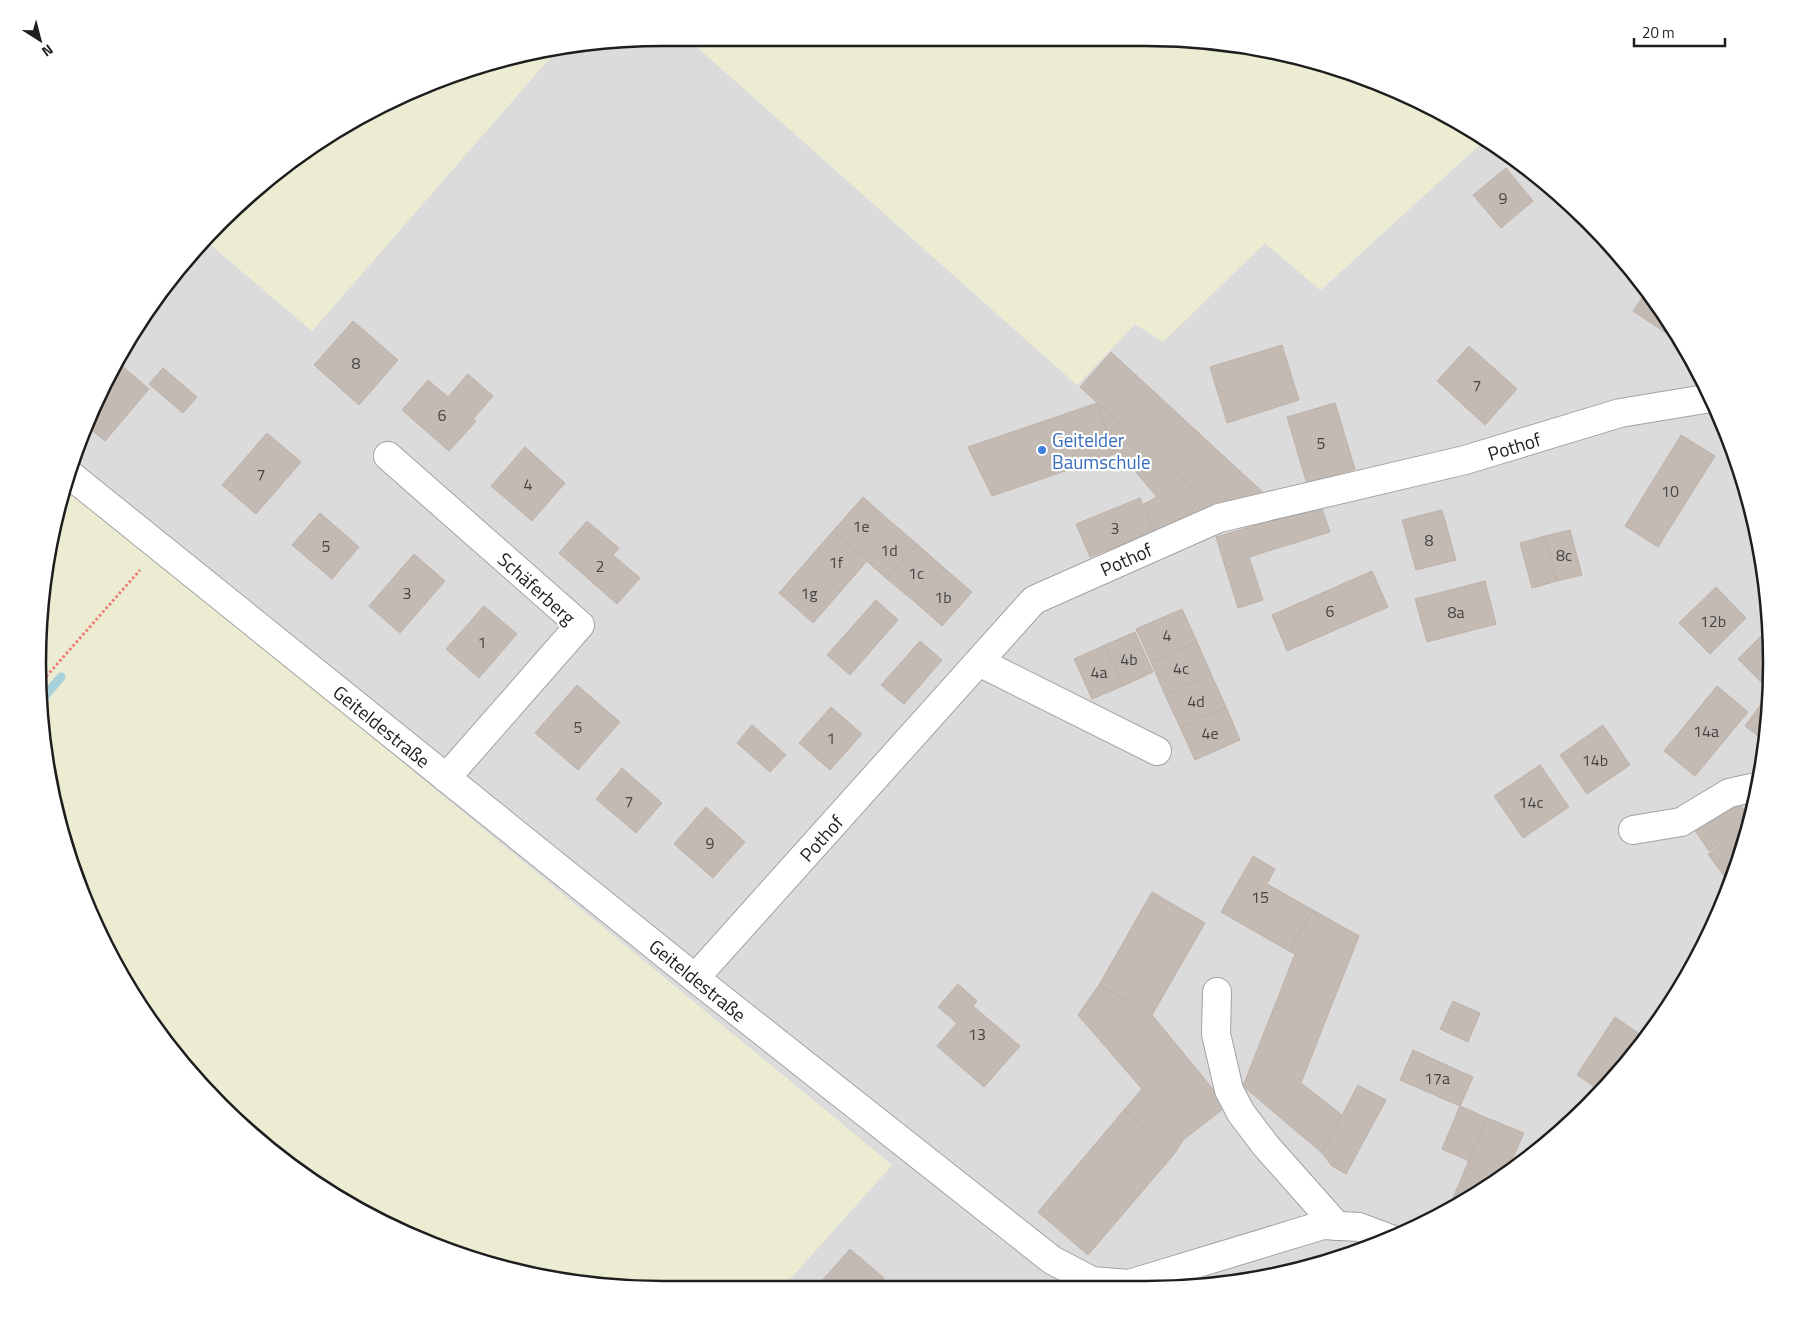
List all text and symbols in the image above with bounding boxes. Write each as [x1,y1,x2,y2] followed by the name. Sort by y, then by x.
[15,15,65,65] north arrow
[1634,15,1725,47] scale bar
[1642,21,1675,44] text: 20 m
[38,40,58,62] text: N
[1499,186,1508,210] house number: 9
[352,351,361,375] house number: 8
[1473,373,1481,397] house number: 7
[438,403,447,427] house number: 6
[1484,424,1545,468] street label: Pothof
[1052,425,1151,476] place label: Geitelder Baumschule
[1317,431,1326,455] house number: 5
[1036,444,1048,456] marker: Geitelder Baumschule
[257,462,265,486] house number: 7
[524,472,533,496] house number: 4
[1661,479,1679,503] house number: 10
[852,514,870,538] house number: 1e
[1111,516,1119,540] house number: 3
[1425,528,1434,552] house number: 8
[322,534,331,558] house number: 5
[1095,534,1157,583] street label: Pothof
[880,538,898,562] house number: 1d
[1556,543,1572,567] house number: 8c
[491,545,583,631] street label: Schäferberg
[829,550,844,574] house number: 1f
[596,554,604,578] house number: 2
[908,561,924,585] house number: 1c
[403,581,411,605] house number: 3
[800,581,818,605] house number: 1g
[934,585,952,609] house number: 1b
[1326,599,1335,623] house number: 6
[1448,600,1464,624] house number: 8a
[1700,609,1726,633] house number: 12b
[1163,623,1172,647] house number: 4
[478,630,486,654] house number: 1
[1120,647,1138,671] house number: 4b
[1173,656,1189,680] house number: 4c
[1091,660,1107,684] house number: 4a
[327,678,437,774] street label: Geiteldestraße
[1187,689,1205,713] house number: 4d
[574,715,583,739] house number: 5
[1693,719,1719,743] house number: 14a
[1201,721,1219,745] house number: 4e
[827,726,835,750] house number: 1
[1582,748,1608,772] house number: 14b
[625,789,633,813] house number: 7
[1519,790,1543,814] house number: 14c
[792,808,850,868] street label: Pothof
[706,831,715,855] house number: 9
[1251,885,1269,909] house number: 15
[643,932,753,1028] street label: Geiteldestraße
[968,1022,986,1046] house number: 13
[1424,1066,1450,1090] house number: 17a

